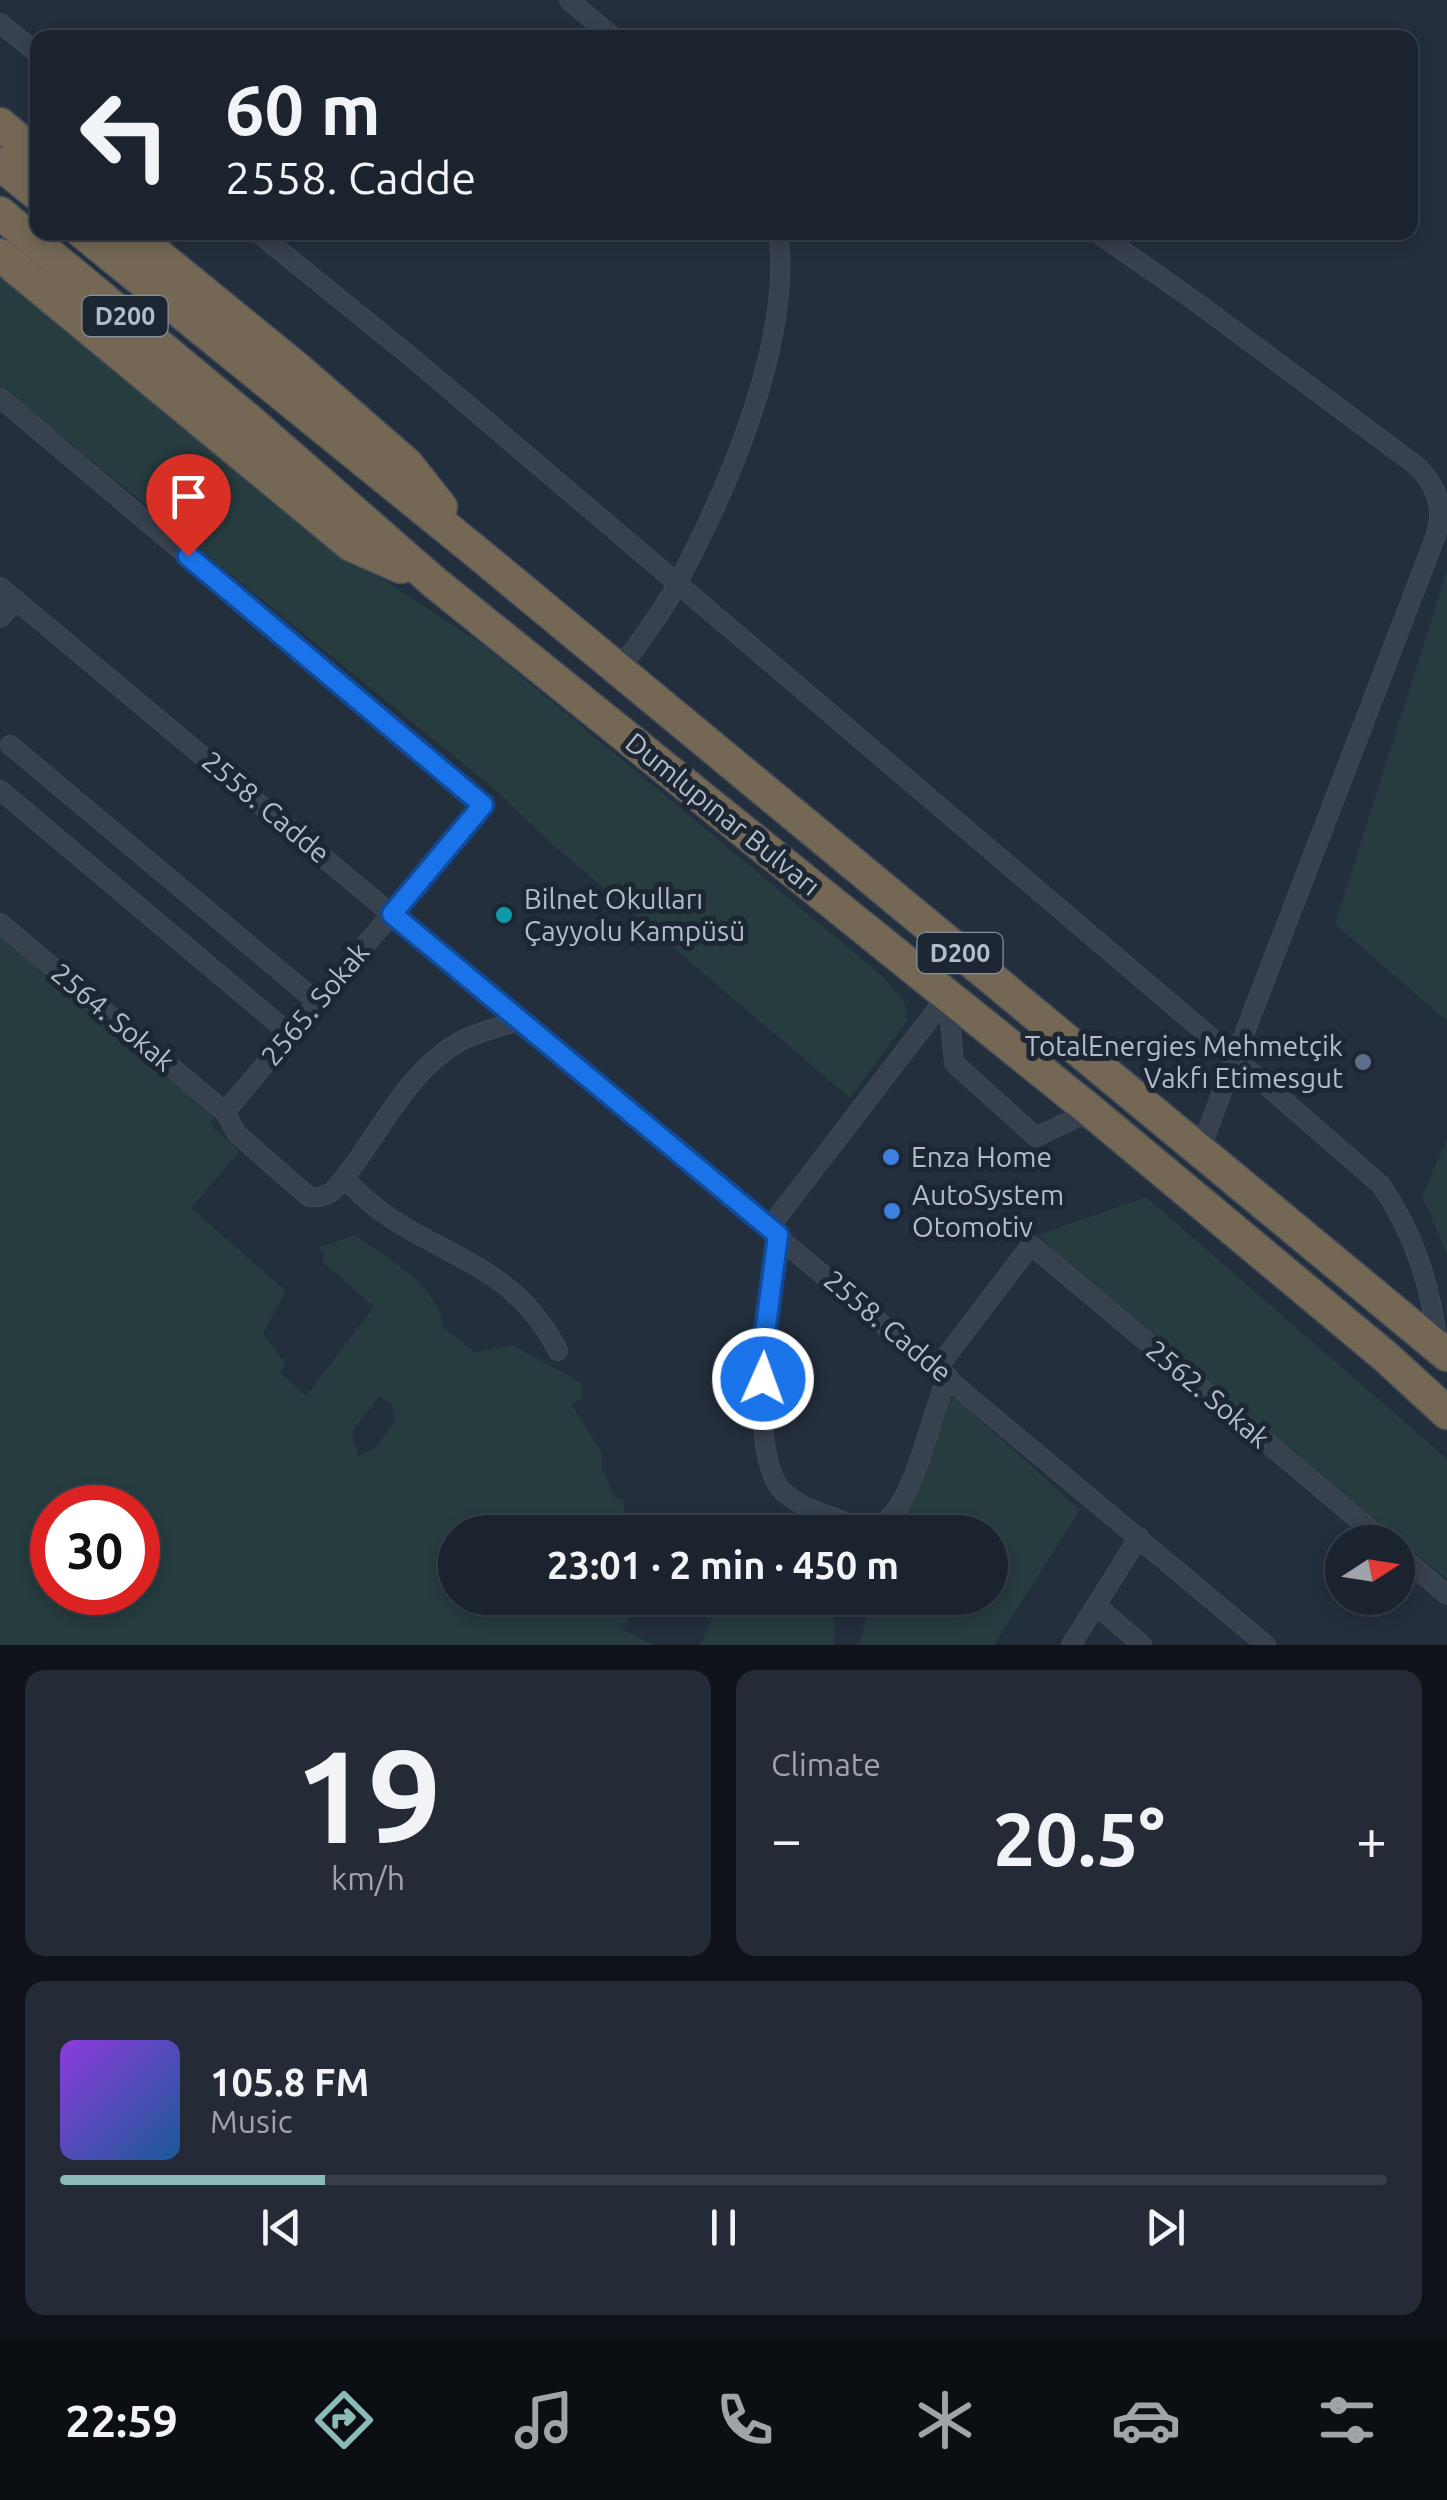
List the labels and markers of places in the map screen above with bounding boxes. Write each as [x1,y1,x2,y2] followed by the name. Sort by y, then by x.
[146,454,231,557] pin
[524,883,745,946] place label: Bilnet Okulları Çayyolu Kampüsü
[493,904,515,926] marker: Bilnet Okulları Çayyolu Kampüsü
[1025,1030,1343,1093] place label: TotalEnergies Mehmetçik Vakfı Etimesgut
[1352,1051,1374,1073] marker: TotalEnergies Mehmetçik Vakfı Etimesgut
[911,1141,1052,1172] place label: Enza Home
[880,1146,902,1168] marker: Enza Home
[912,1179,1064,1242] place label: AutoSystem Otomotiv
[881,1200,903,1222] marker: AutoSystem Otomotiv

